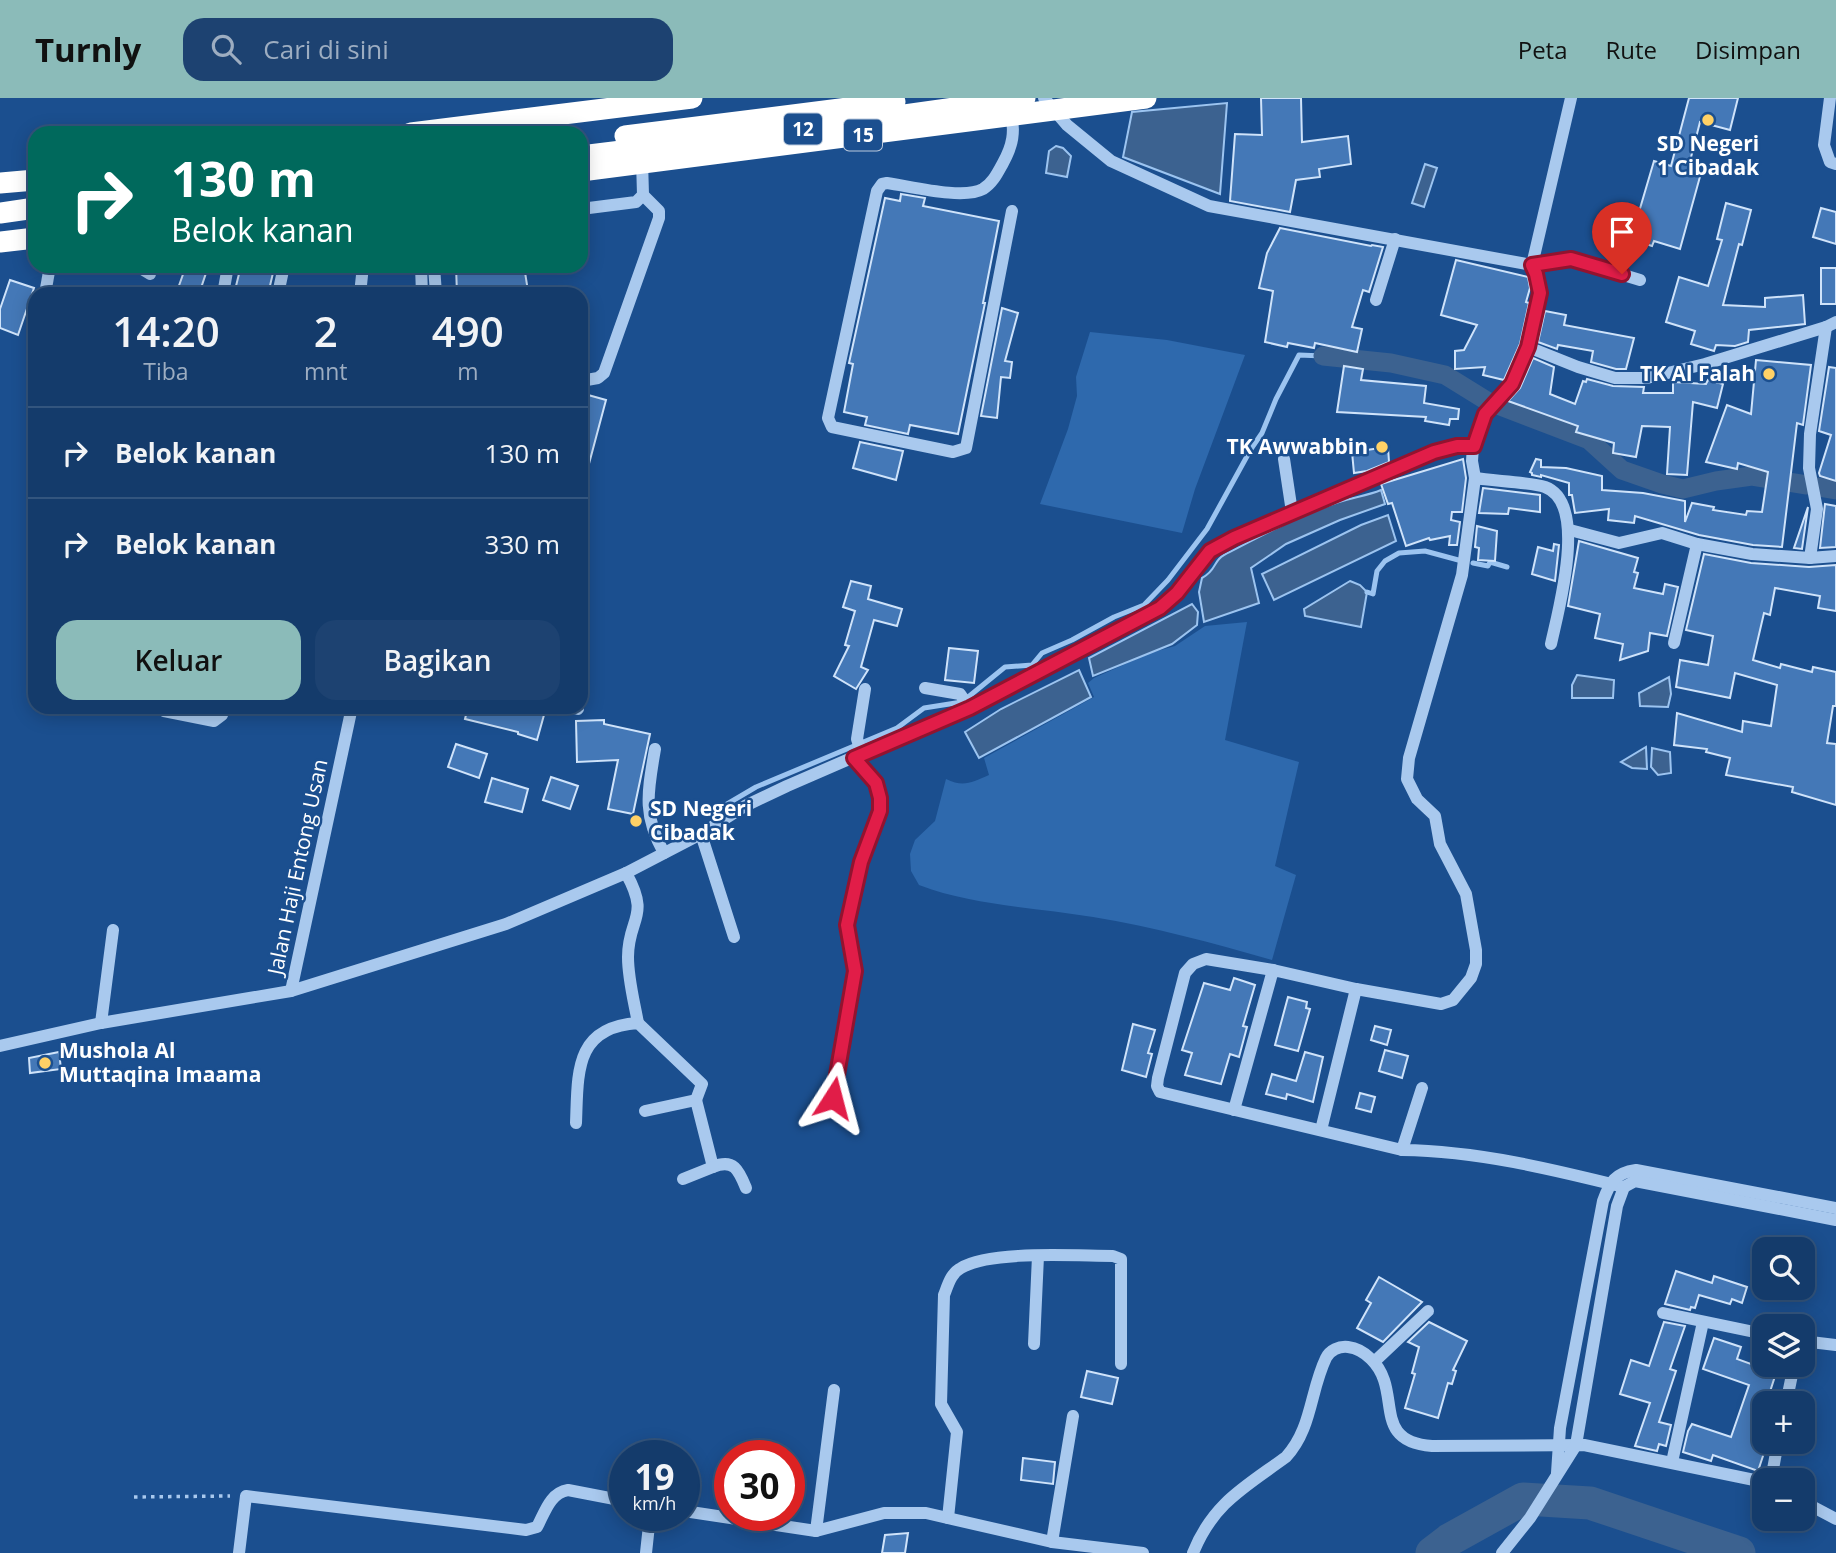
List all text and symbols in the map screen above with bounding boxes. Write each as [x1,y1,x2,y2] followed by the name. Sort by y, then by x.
[183,18,673,81] search box
[35,27,141,72] text: Turnly
[207,30,245,68] icon: search
[263,31,389,67] text: Cari di sini
[1518,33,1568,66] text: Peta
[1606,33,1657,66] text: Rute
[1695,33,1801,66] text: Disimpan
[1700,112,1716,128] marker: SD Negeri 1 Cibadak
[784,114,822,144] road number: 12
[844,120,882,150] road number: 15
[1657,129,1760,181] place label: SD Negeri 1 Cibadak
[171,145,316,211] text: 130 m
[56,154,147,245] icon: right
[1592,202,1652,274] pin
[171,208,354,251] text: Belok kanan
[1603,213,1641,251] icon: arrive
[112,302,220,359] text: 14:20
[314,302,338,359] text: 2
[432,302,504,359] text: 490
[143,355,189,387] text: Tiba
[304,355,348,387] text: mnt
[457,355,478,387] text: m
[1640,359,1755,387] place label: TK Al Falah
[1761,366,1777,382] marker: TK Al Falah
[1227,432,1368,460] place label: TK Awwabbin
[56,434,94,472] icon: right
[115,435,276,471] text: Belok kanan
[485,435,560,471] text: 130 m
[1374,439,1390,455] marker: TK Awwabbin
[56,525,94,563] icon: right
[115,526,276,562] text: Belok kanan
[485,526,560,562] text: 330 m
[56,620,301,700] button: Keluar
[315,620,560,700] button: Bagikan
[260,756,334,979] street label: Jalan Haji Entong Usan
[650,794,752,846] place label: SD Negeri Cibadak
[628,813,644,829] marker: SD Negeri Cibadak
[59,1036,261,1088] place label: Mushola Al Muttaqina Imaama
[37,1055,53,1071] marker: Mushola Al Muttaqina Imaama
[796,1061,870,1135] position arrow
[1752,1237,1815,1531] map controls
[1752,1237,1815,1300] button: search
[1752,1314,1815,1377] button: layers
[1752,1391,1815,1454] button: +
[714,1440,805,1531] speed limit sign: 30
[634,1453,675,1500] text: 19
[1752,1468,1815,1531] button: −
[633,1491,676,1515] text: km/h

